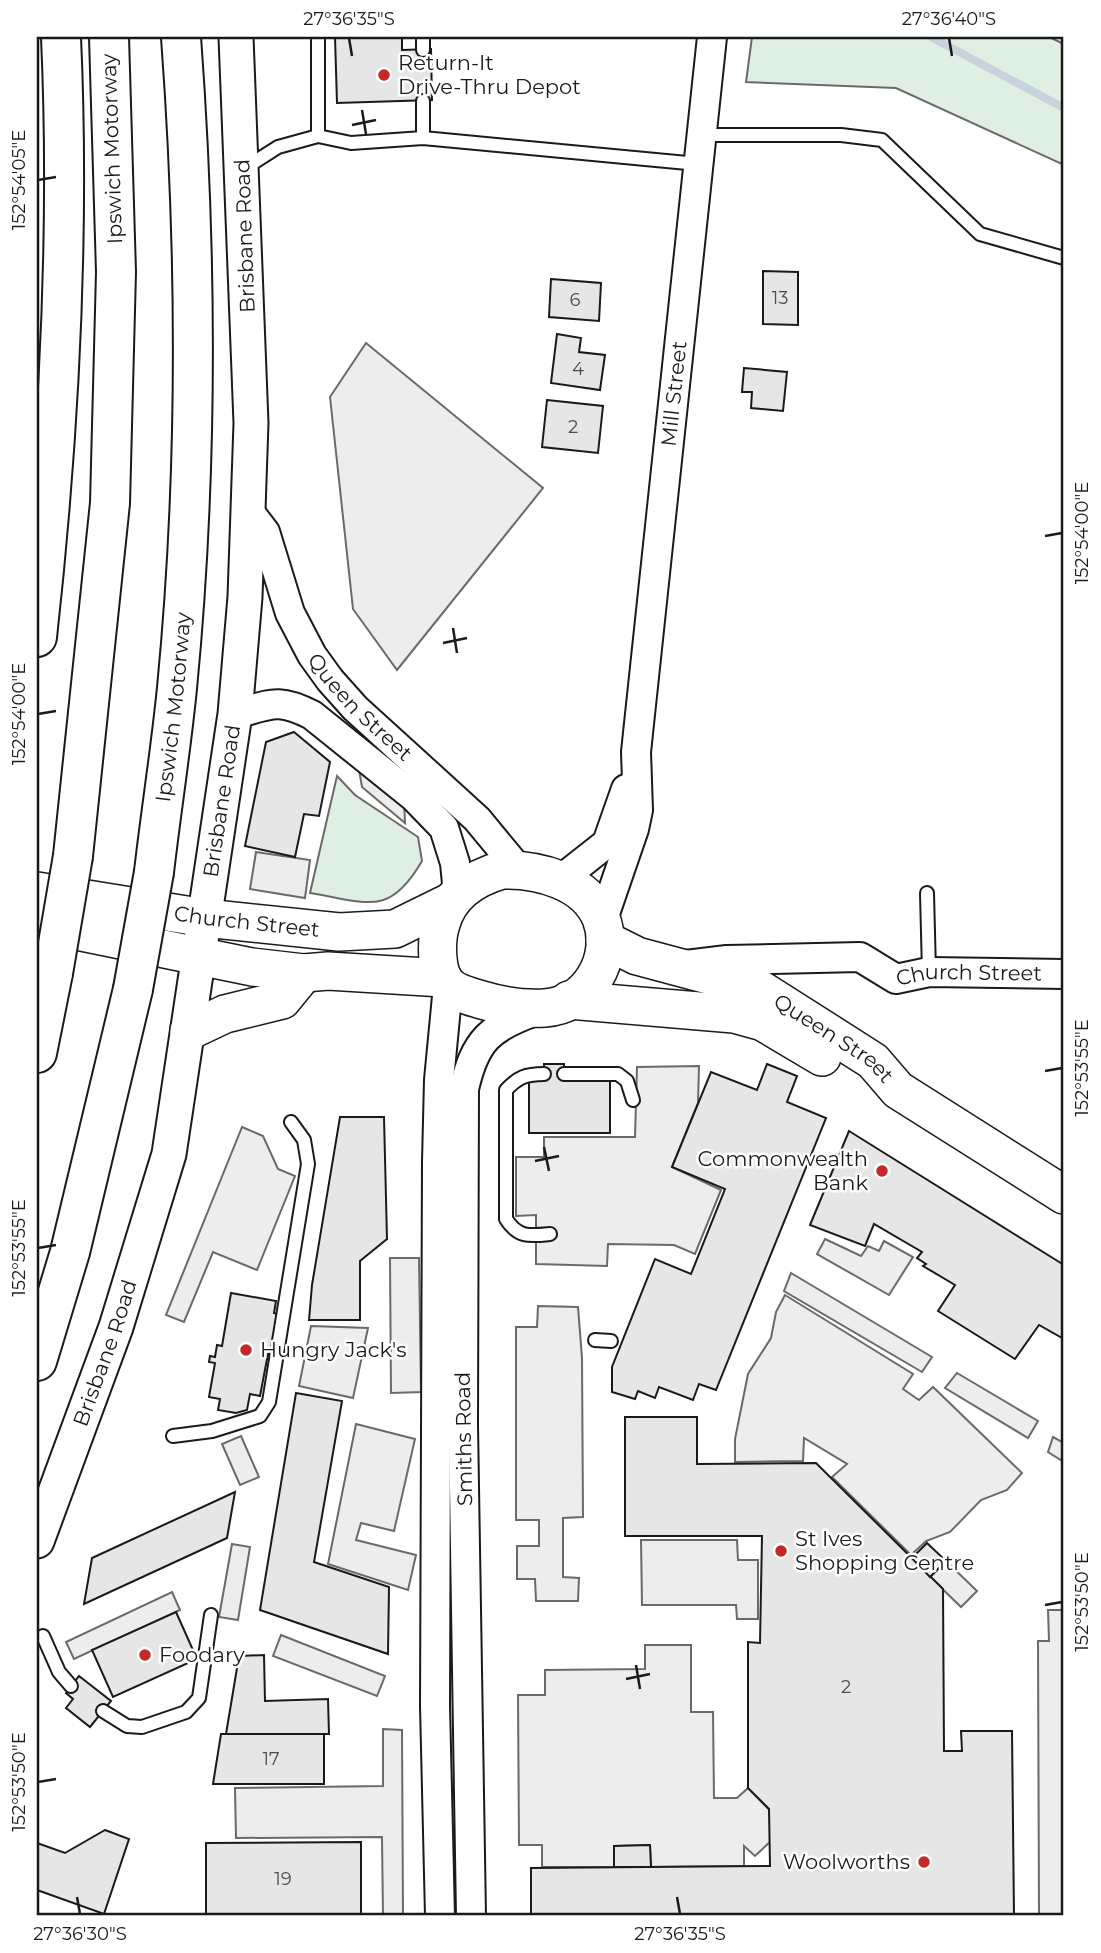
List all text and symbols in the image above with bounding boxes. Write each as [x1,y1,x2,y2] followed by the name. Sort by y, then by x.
[303,8,395,30] text: 27°36'35"S
[902,8,996,30] text: 27°36'40"S
[398,50,581,99] place label: Return-It Drive-Thru Depot
[96,53,127,245] street label: Ipswich Motorway
[376,67,392,83] marker: Return-It Drive-Thru Depot
[8,130,30,230] text: 152°54'05"E
[229,159,260,313] street label: Brisbane Road
[772,287,788,309] house number: 13
[570,289,581,311] house number: 6
[656,340,692,448] street label: Mill Street
[572,358,584,380] house number: 4
[568,416,578,438] house number: 2
[1071,482,1093,584] text: 152°54'00"E
[150,611,195,804] street label: Ipswich Motorway
[303,648,418,766] street label: Queen Street
[8,663,30,765] text: 152°54'00"E
[198,723,245,879] street label: Brisbane Road
[172,900,321,942] street label: Church Street
[894,959,1042,991] street label: Church Street
[769,988,899,1088] street label: Queen Street
[1071,1019,1093,1117] text: 152°53'55"E
[698,1146,868,1195] place label: Commonwealth Bank
[874,1163,890,1179] marker: Commonwealth Bank
[8,1199,30,1297] text: 152°53'55"E
[67,1276,142,1430] street label: Brisbane Road
[260,1337,407,1362] place label: Hungry Jack's
[238,1342,254,1358] marker: Hungry Jack's
[450,1372,477,1506] street label: Smiths Road
[795,1526,974,1575] place label: St Ives Shopping Centre
[773,1543,789,1559] marker: St Ives Shopping Centre
[1071,1552,1093,1652] text: 152°53'50"E
[159,1642,245,1667] place label: Foodary
[137,1647,153,1663] marker: Foodary
[841,1676,851,1698] house number: 2
[8,1732,30,1832] text: 152°53'50"E
[262,1748,280,1770] house number: 17
[783,1849,910,1874] place label: Woolworths
[916,1854,932,1870] marker: Woolworths
[274,1868,292,1890] house number: 19
[33,1923,127,1945] text: 27°36'30"S
[634,1923,726,1945] text: 27°36'35"S

